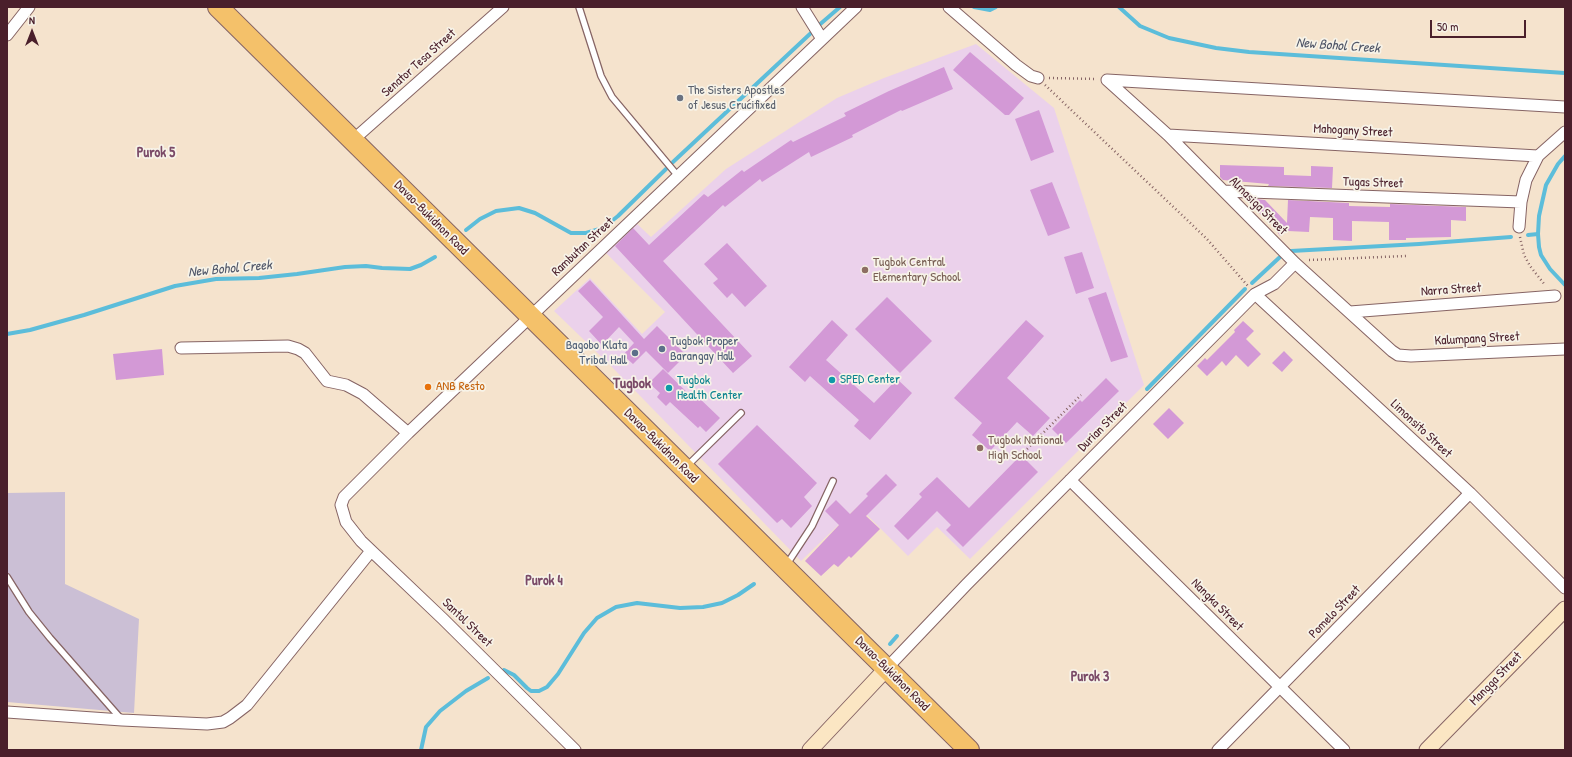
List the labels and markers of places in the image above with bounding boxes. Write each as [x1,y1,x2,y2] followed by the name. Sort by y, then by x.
[688,83,784,114] place label: The Sisters Apostles of Jesus Crucifixed
[675,93,685,103] marker: The Sisters Apostles of Jesus Crucifixed
[873,255,961,286] place label: Tugbok Central Elementary School
[860,265,870,275] marker: Tugbok Central Elementary School
[670,334,738,365] place label: Tugbok Proper Barangay Hall
[566,338,627,369] place label: Bagobo Klata Tribal Hall
[657,344,667,354] marker: Tugbok Proper Barangay Hall
[630,348,640,358] marker: Bagobo Klata Tribal Hall
[840,372,900,388] place label: SPED Center
[677,373,743,404] place label: Tugbok Health Center
[827,375,837,385] marker: SPED Center
[436,379,485,395] place label: ANB Resto
[423,382,433,392] marker: ANB Resto
[664,383,674,393] marker: Tugbok Health Center
[988,433,1063,464] place label: Tugbok National High School
[975,443,985,453] marker: Tugbok National High School

